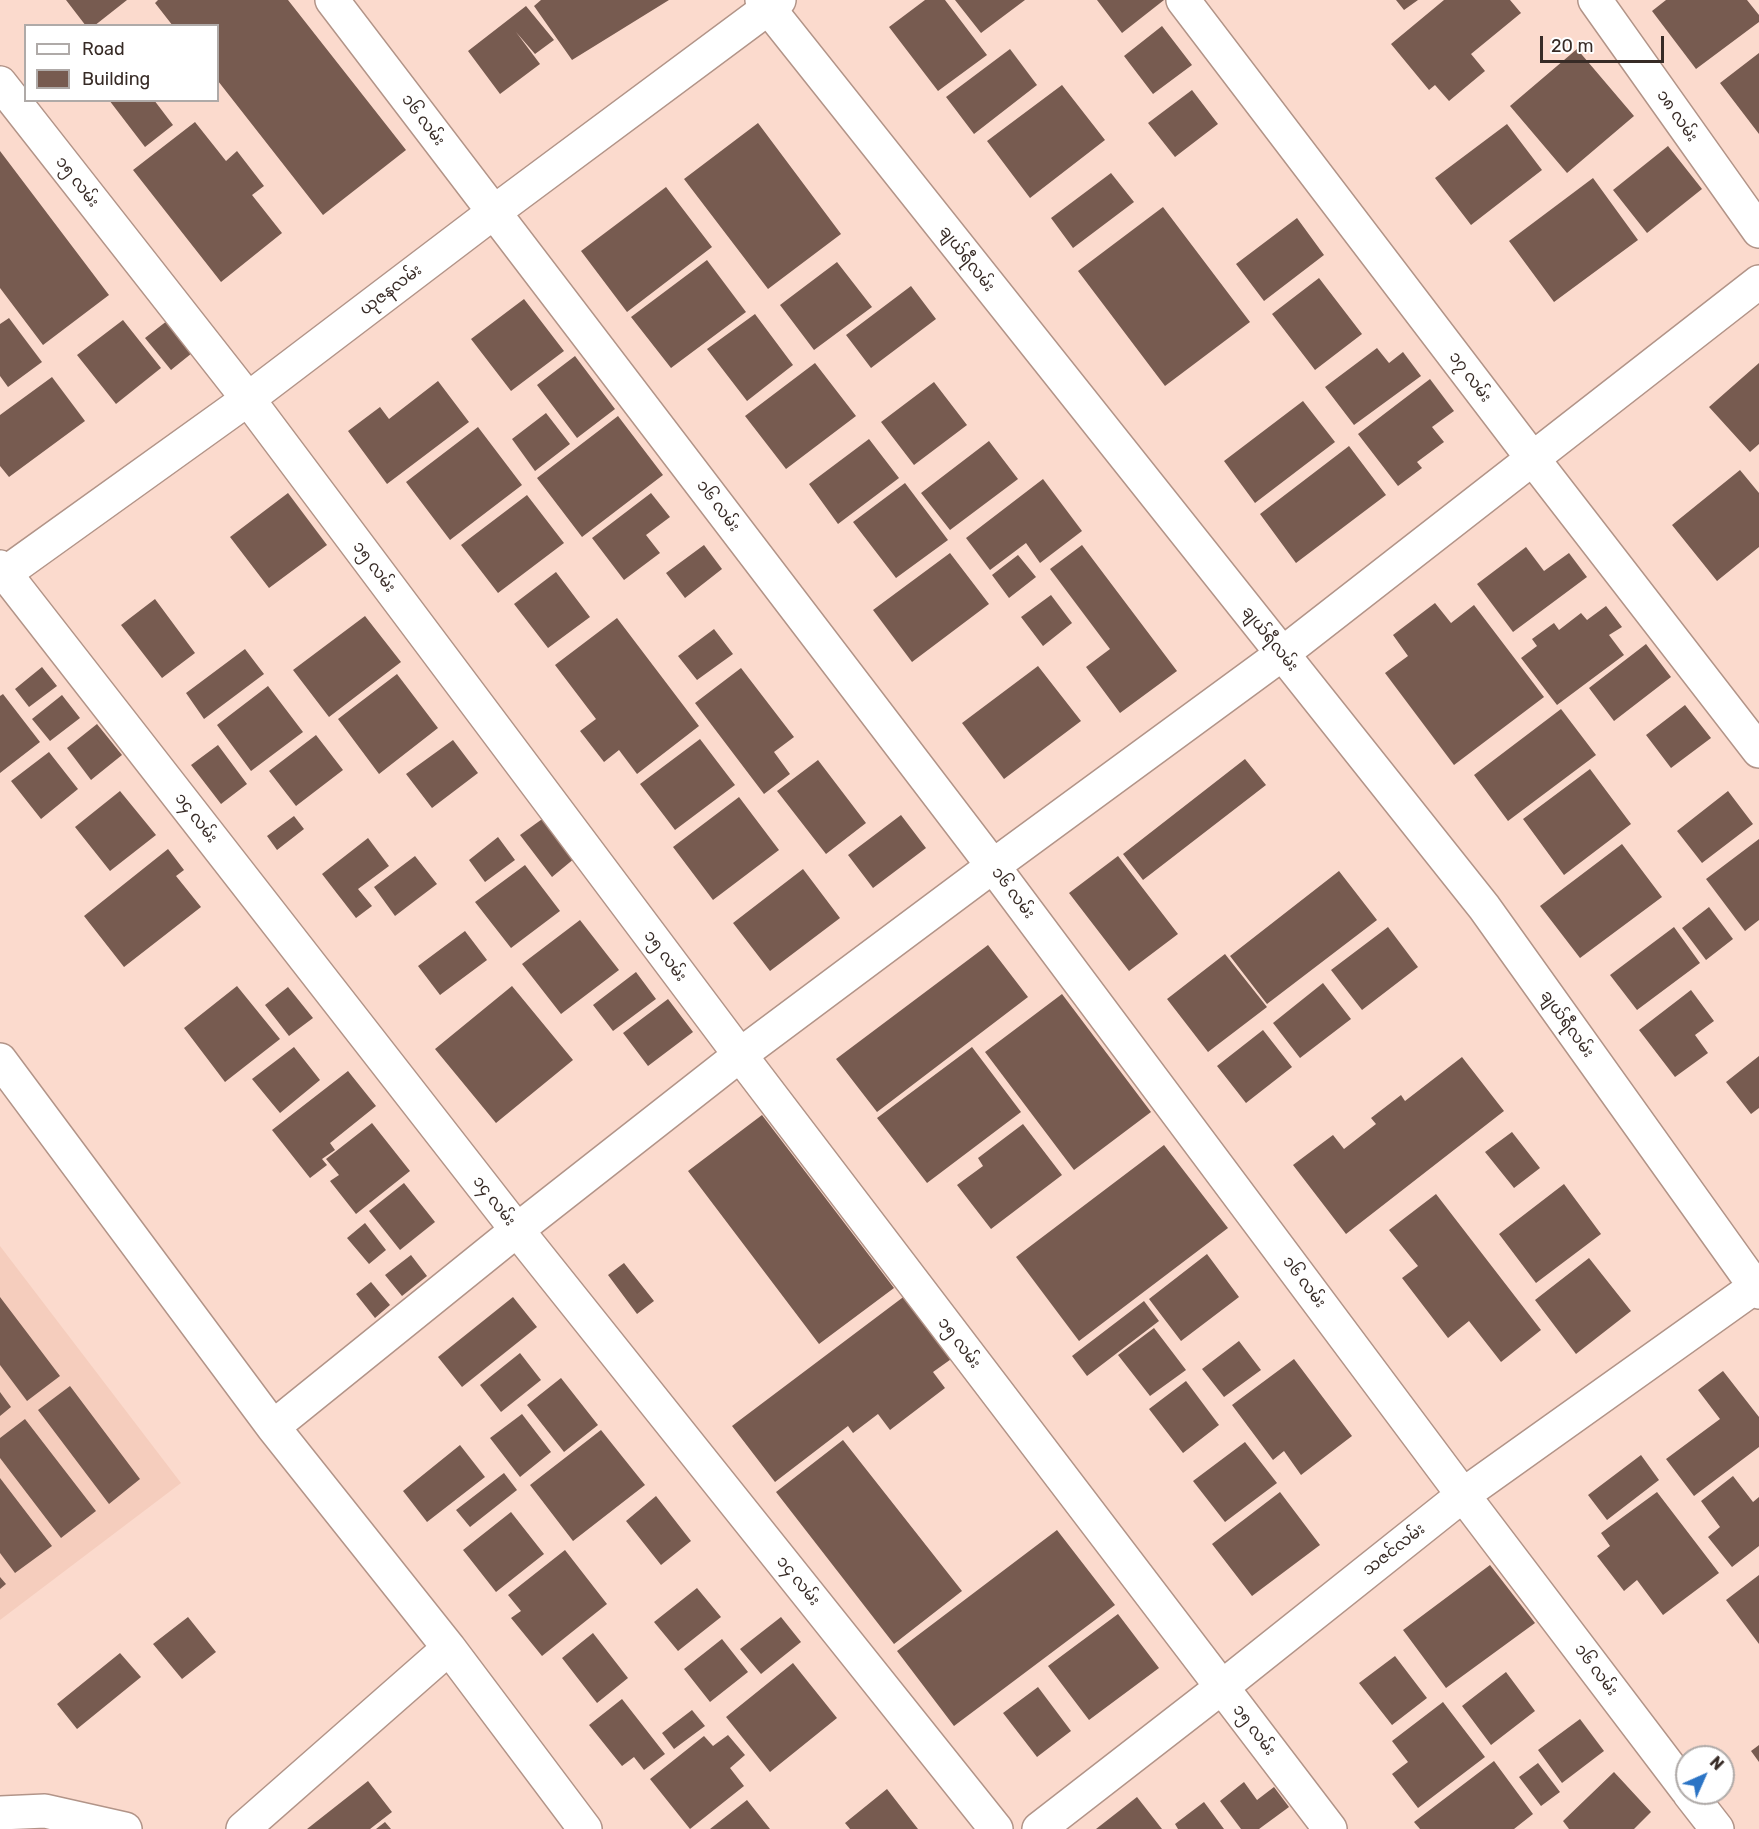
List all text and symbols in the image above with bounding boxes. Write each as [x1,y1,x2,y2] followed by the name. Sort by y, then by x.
[24,24,219,102] legend
[1543,24,1668,62] scale bar
[1551,35,1593,57] text: 20 m
[82,38,125,60] text: Road
[82,68,150,90] text: Building
[1652,86,1702,146] street label: ၁၈ လမ်း
[397,90,449,150] street label: ၁၆ လမ်း
[51,153,103,211] street label: ၁၅ လမ်း
[935,222,999,296] street label: ချယ်ရီလမ်း
[356,261,426,319] street label: ယုဇနလမ်း
[1445,348,1495,406] street label: ၁၇ လမ်း
[692,476,744,536] street label: ၁၆ လမ်း
[349,538,399,596] street label: ၁၅ လမ်း
[1238,603,1302,675] street label: ချယ်ရီလမ်း
[171,789,221,847] street label: ၁၄ လမ်း
[987,863,1039,923] street label: ၁၆ လမ်း
[640,927,690,985] street label: ၁၅ လမ်း
[1536,987,1598,1061] street label: ချယ်ရီလမ်း
[469,1172,519,1230] street label: ၁၄ လမ်း
[1278,1252,1330,1312] street label: ၁၆ လမ်း
[934,1314,984,1372] street label: ၁၅ လမ်း
[1359,1520,1429,1580] street label: သဇင်လမ်း
[772,1552,824,1610] street label: ၁၄ လမ်း
[1570,1640,1622,1700] street label: ၁၆ လမ်း
[1229,1701,1279,1759] street label: ၁၅ လမ်း
[1675,1745,1735,1805] north arrow
[1706,1753,1727,1774] text: N

